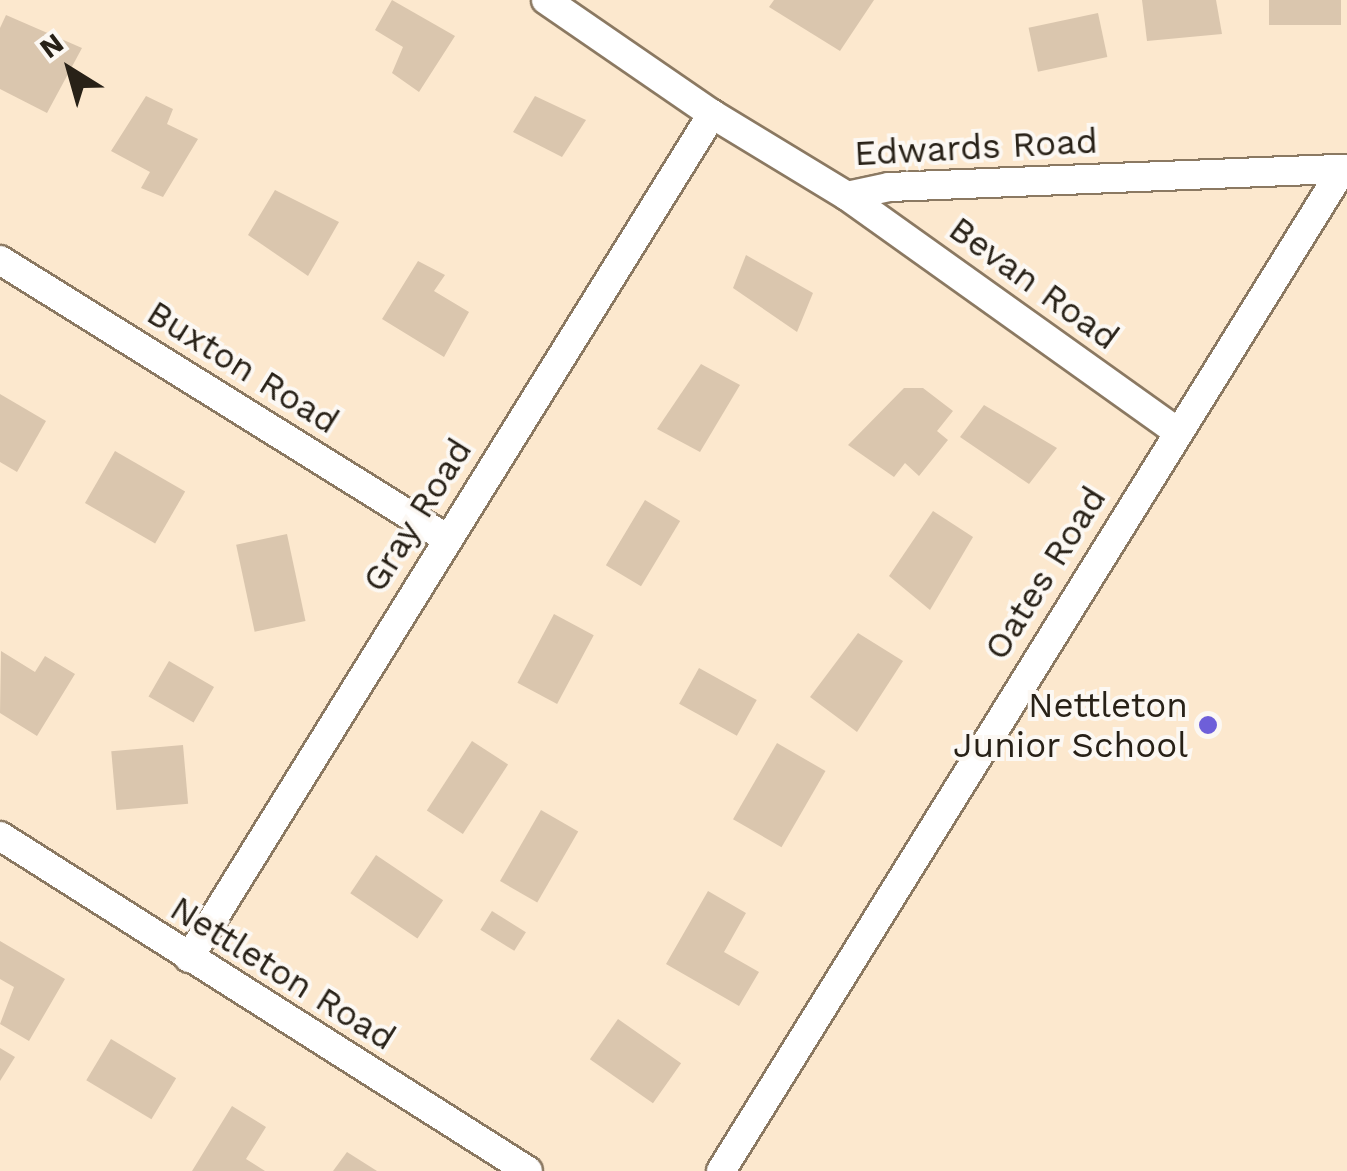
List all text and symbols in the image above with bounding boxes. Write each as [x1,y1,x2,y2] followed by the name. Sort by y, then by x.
[20,20,120,120] north arrow
[33,26,70,65] text: N
[853,120,1099,174] street label: Edwards Road
[941,207,1127,359] street label: Bevan Road
[140,291,346,443] street label: Buxton Road
[353,430,481,600] street label: Gray Road
[975,479,1115,667] street label: Oates Road
[952,684,1188,766] place label: Nettleton Junior School
[1197,714,1219,736] marker: Nettleton Junior School
[163,887,403,1059] street label: Nettleton Road

